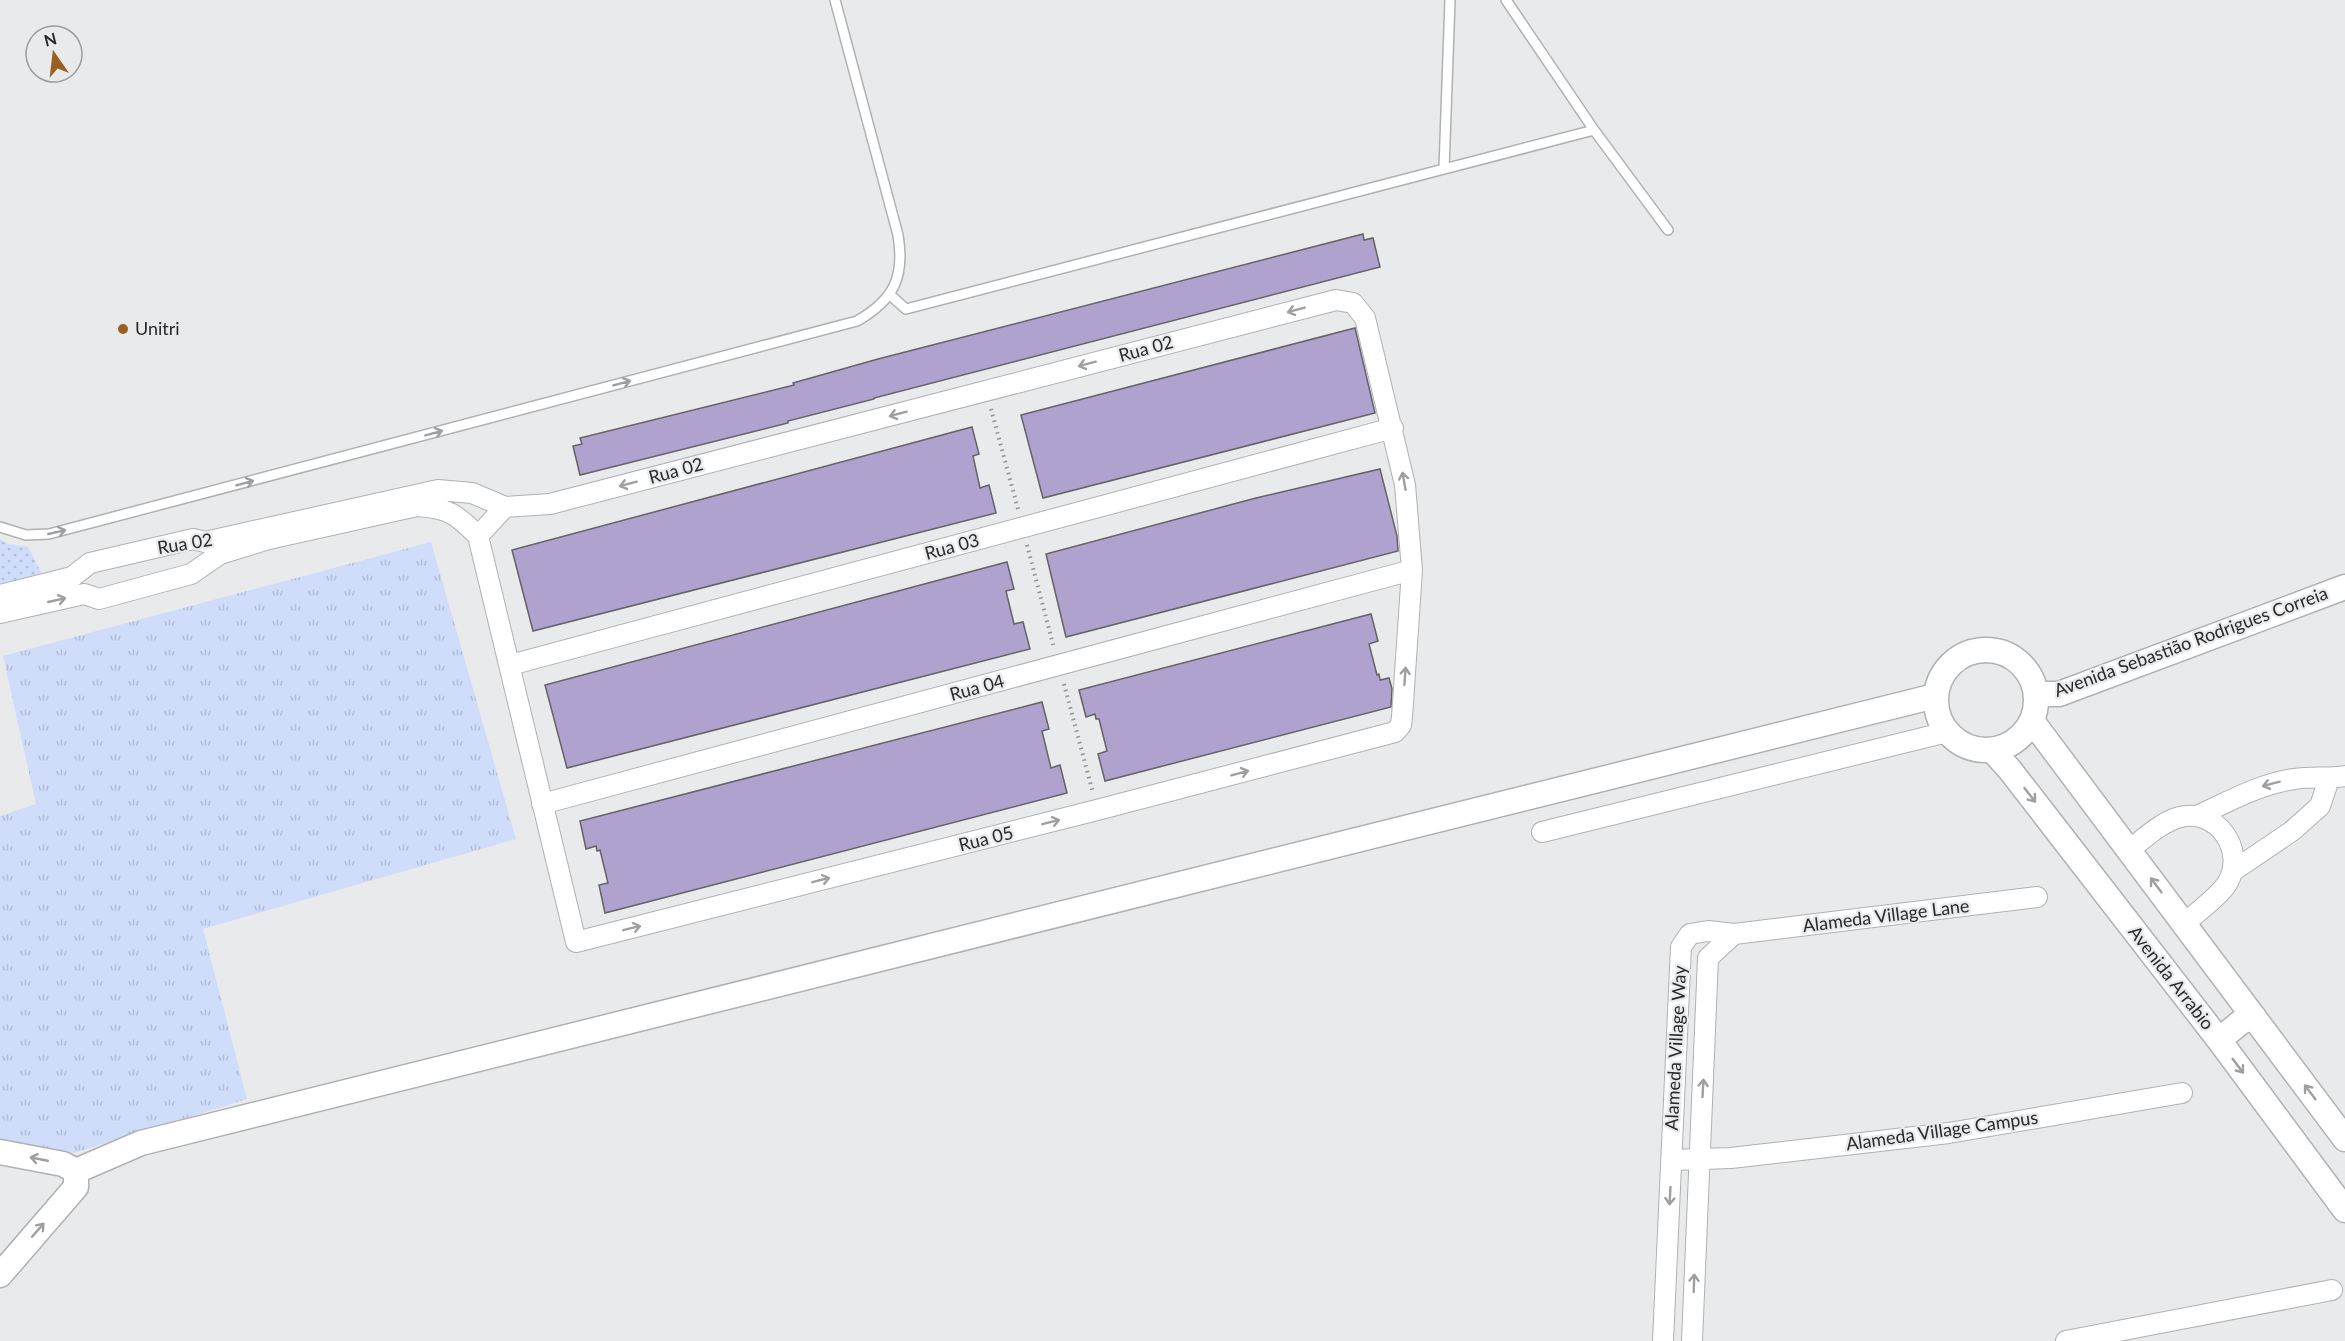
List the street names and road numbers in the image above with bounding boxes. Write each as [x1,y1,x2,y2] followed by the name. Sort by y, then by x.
[1116,330,1175,366] street label: Rua 02
[646,452,705,488] street label: Rua 02
[156,528,214,558] street label: Rua 02
[922,528,981,564] street label: Rua 03
[2051,581,2330,701] street label: Avenida Sebastião Rodrigues Correia
[947,669,1006,705] street label: Rua 04
[956,821,1015,855] street label: Rua 05
[1801,894,1970,936] street label: Alameda Village Lane
[2124,921,2219,1034] street label: Avenida Arrabio
[1660,964,1690,1131] street label: Alameda Village Way
[1844,1106,2039,1154] street label: Alameda Village Campus

